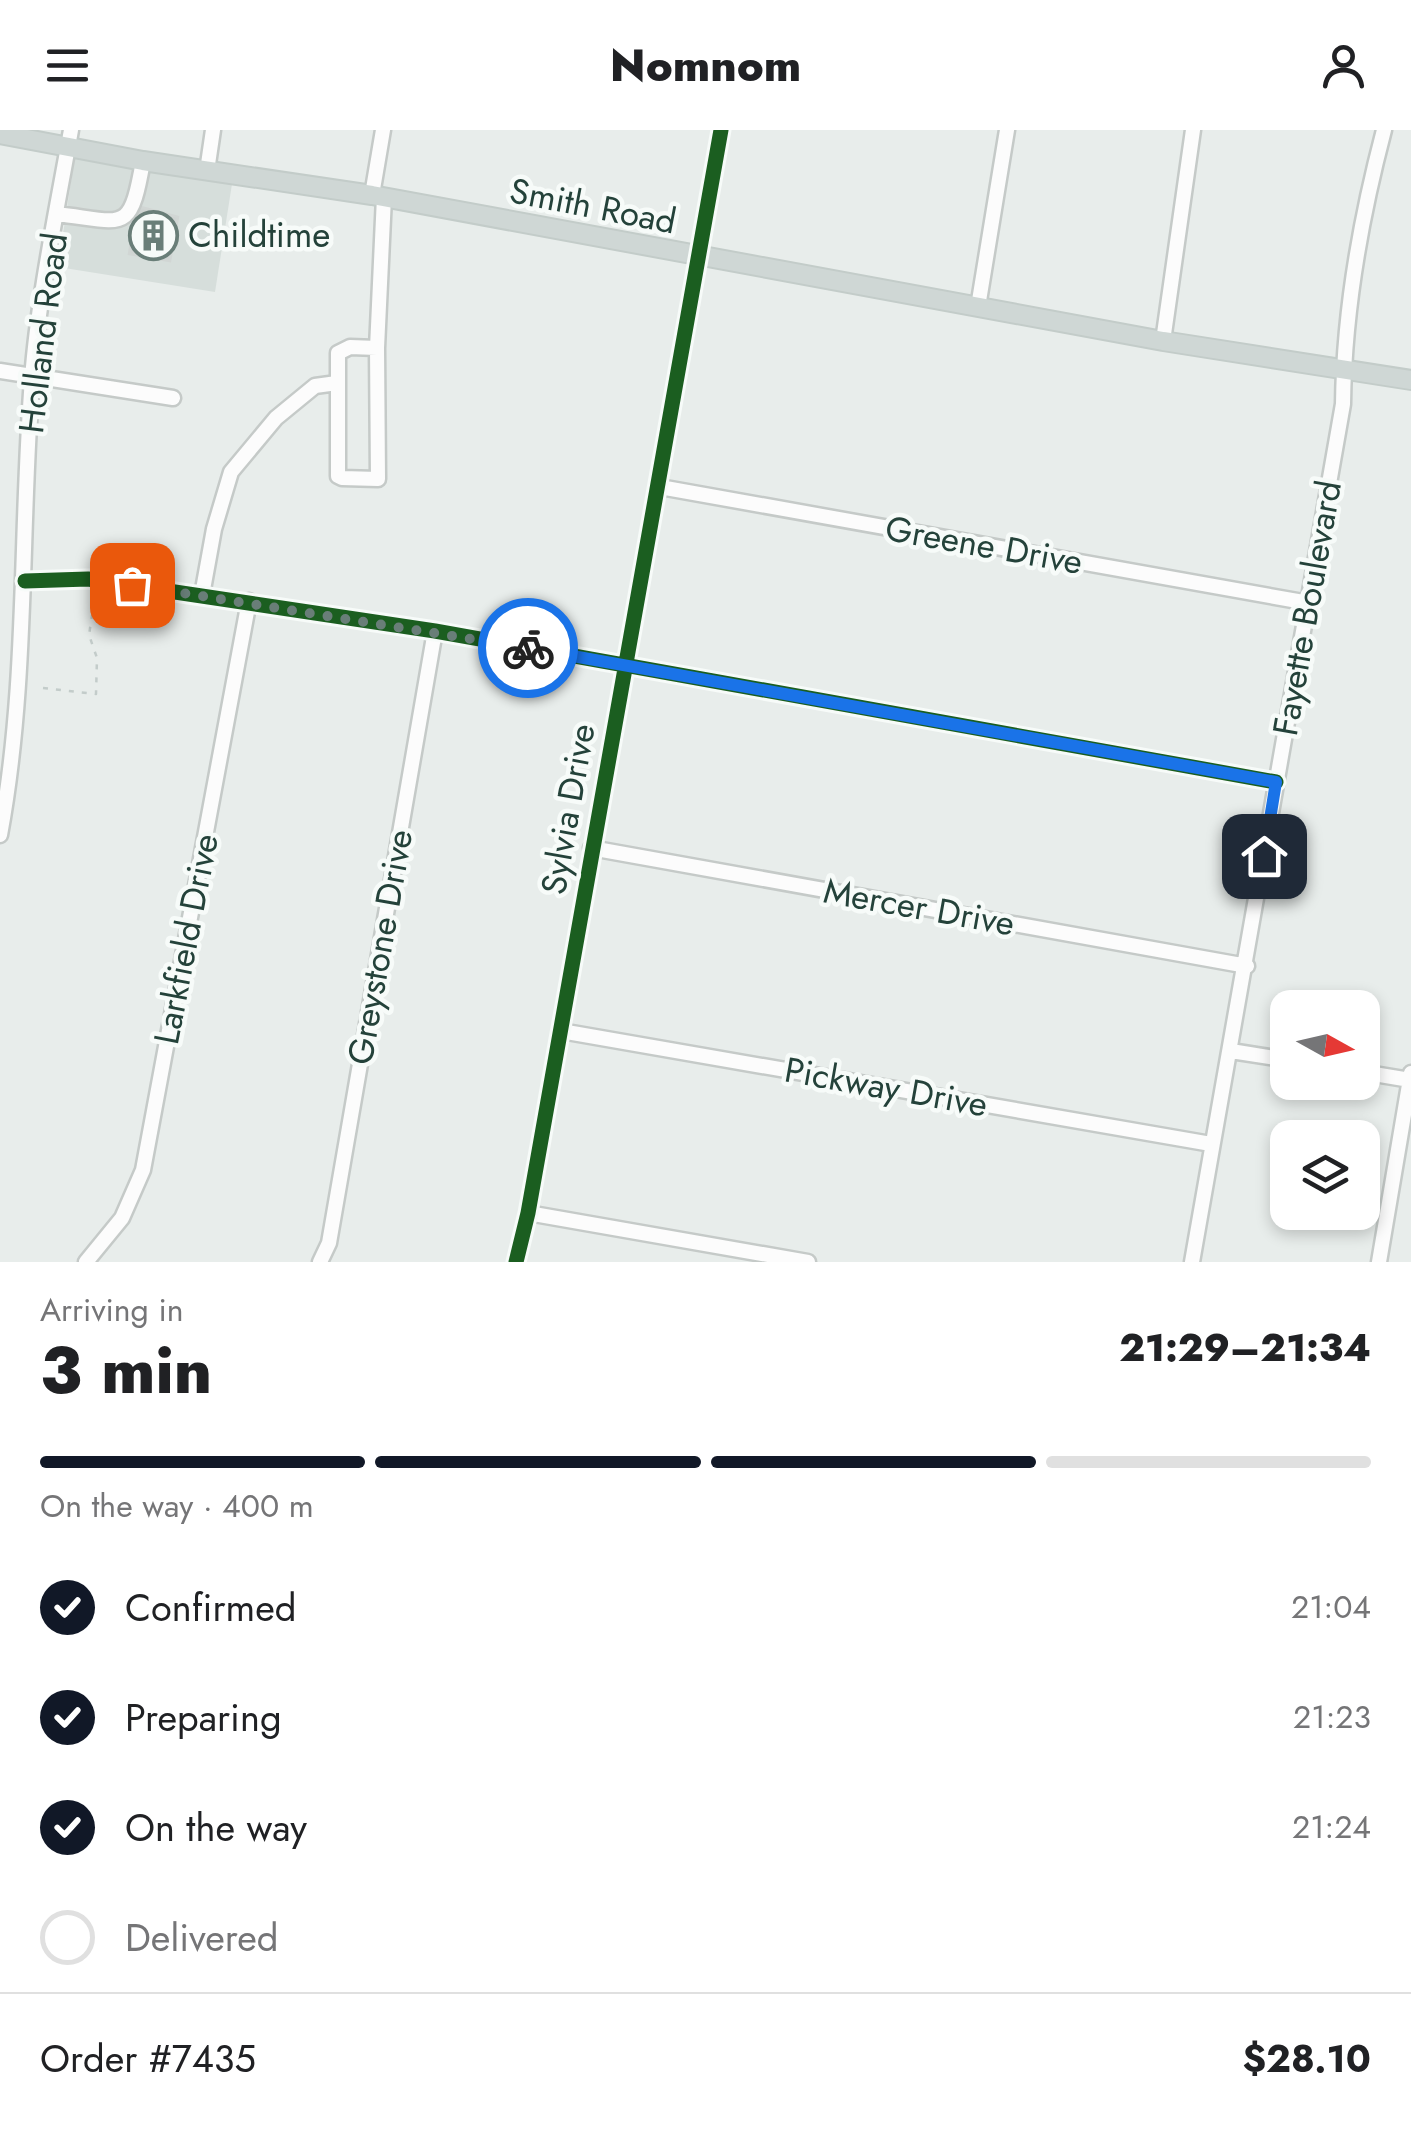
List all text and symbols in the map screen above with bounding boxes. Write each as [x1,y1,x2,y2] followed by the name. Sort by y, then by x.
[610,33,801,98] text: Nomnom
[40,38,95,93] icon: menu
[1316,38,1371,93] icon: person
[506,165,680,247] street label: Smith Road
[127,209,179,261] building icon: Childtime
[188,210,330,260] place label: Childtime
[6,230,80,436] street label: Holland Road
[1260,477,1354,739] street label: Fayette Boulevard
[881,503,1087,587] street label: Greene Drive
[90,543,175,628] pin
[105,558,160,613] icon: bag
[478,598,578,698] courier
[501,621,556,676] icon: bike
[528,720,608,898] street label: Sylvia Drive
[1222,814,1307,899] pin
[335,826,425,1068] street label: Greystone Drive
[141,829,231,1049] street label: Larkfield Drive
[1237,829,1292,884] icon: home
[820,866,1018,948] street label: Mercer Drive
[1270,990,1380,1100] north arrow
[1270,990,1380,1230] map controls
[781,1045,991,1129] street label: Pickway Drive
[1270,1120,1380,1230] button: layers
[40,1287,184,1333] text: Arriving in
[1119,1320,1371,1375] text: 21:29–21:34
[40,1323,212,1417] text: 3 min
[40,1483,314,1529] text: On the way · 400 m
[40,1580,95,1635] icon: check
[125,1580,296,1635] text: Confirmed
[1291,1584,1371,1630] text: 21:04
[40,1690,95,1745] icon: check
[125,1690,282,1745] text: Preparing
[1293,1694,1371,1740] text: 21:23
[40,1800,95,1855] icon: check
[125,1800,307,1855] text: On the way
[1292,1804,1371,1850] text: 21:24
[125,1910,278,1965] text: Delivered
[40,2031,256,2086] text: Order #7435
[1242,2031,1371,2086] text: $28.10

